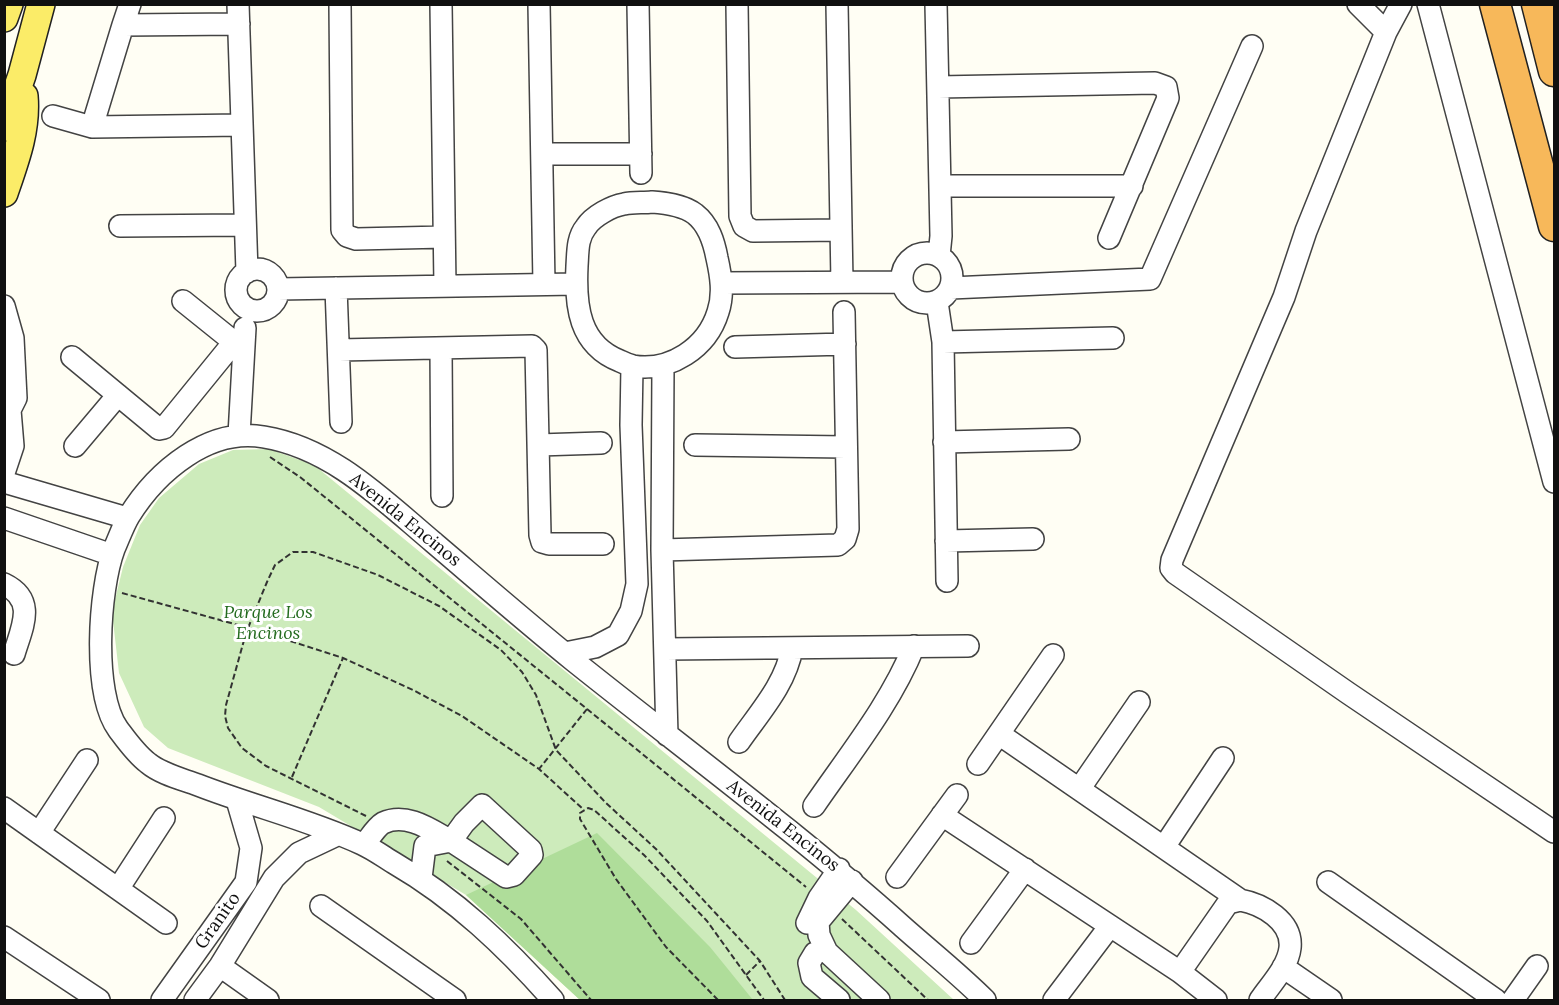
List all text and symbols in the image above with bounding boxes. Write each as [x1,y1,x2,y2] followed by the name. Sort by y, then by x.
[345,469,465,571] street label: Avenida Encinos
[223,602,313,644] park label: Parque Los Encinos
[722,775,844,877] street label: Avenida Encinos
[191,888,245,954] street label: Granito

